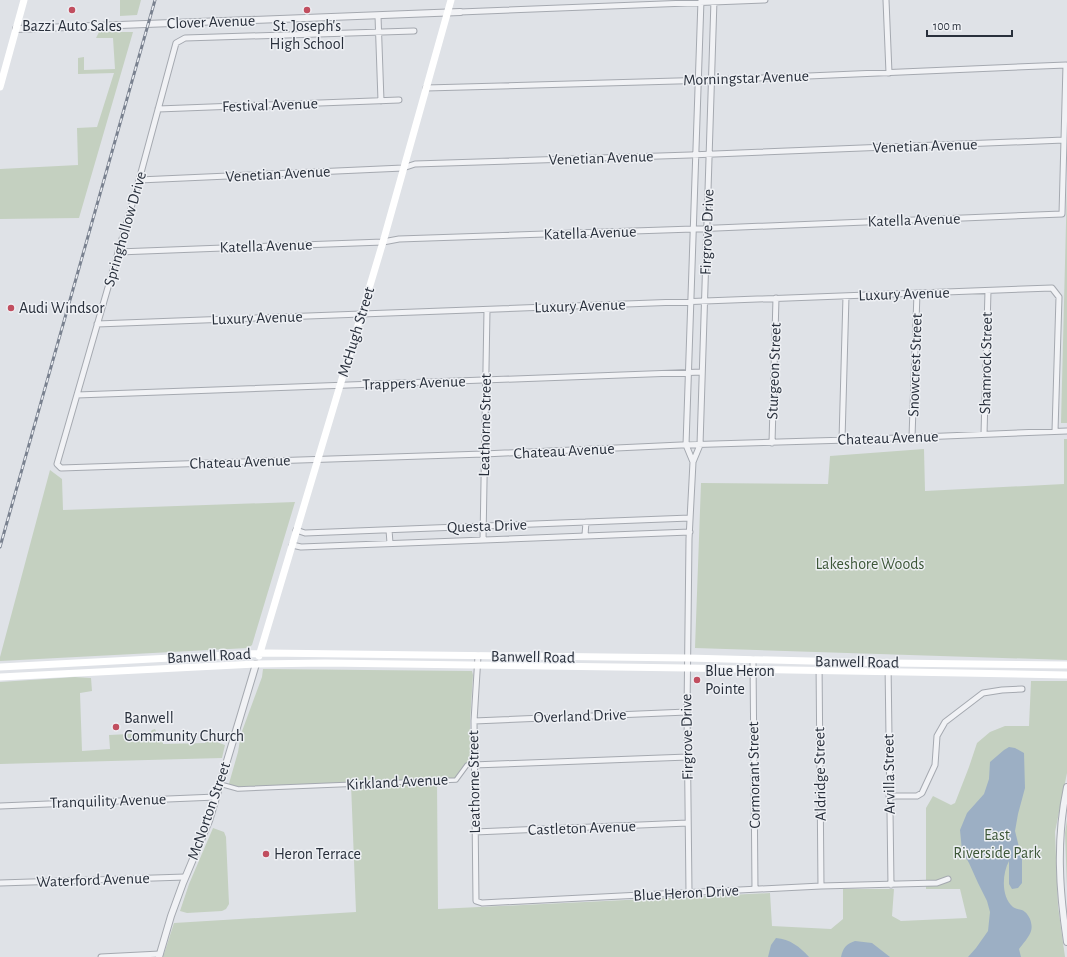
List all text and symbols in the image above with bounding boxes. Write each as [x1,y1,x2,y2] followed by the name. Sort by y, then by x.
[67,5,77,15] marker: Bazzi Auto Sales
[302,5,312,15] marker: St. Joseph's High School
[167,12,255,32] street label: Clover Avenue
[927,12,1012,38] scale bar
[22,18,122,34] place label: Bazzi Auto Sales
[270,18,344,52] place label: St. Joseph's High School
[933,20,961,32] text: 100 m
[683,68,809,88] street label: Morningstar Avenue
[222,95,318,115] street label: Festival Avenue
[872,136,978,156] street label: Venetian Avenue
[548,148,654,168] street label: Venetian Avenue
[225,163,331,185] street label: Venetian Avenue
[101,170,149,288] street label: Springhollow Drive
[697,189,717,275] street label: Firgrove Drive
[867,210,961,230] street label: Katella Avenue
[543,223,637,243] street label: Katella Avenue
[219,236,313,256] street label: Katella Avenue
[858,284,950,305] street label: Luxury Avenue
[335,285,377,379] street label: McHugh Street
[534,296,626,317] street label: Luxury Avenue
[19,300,105,316] place label: Audi Windsor
[6,303,16,313] marker: Audi Windsor
[211,308,303,329] street label: Luxury Avenue
[977,312,995,414] street label: Shamrock Street
[905,313,925,417] street label: Snowcrest Street
[764,322,784,420] street label: Sturgeon Street
[362,373,466,393] street label: Trappers Avenue
[476,373,494,477] street label: Leathorne Street
[837,428,939,448] street label: Chateau Avenue
[513,440,615,462] street label: Chateau Avenue
[189,452,291,472] street label: Chateau Avenue
[447,517,527,536] street label: Questa Drive
[815,556,925,572] park label: Lakeshore Woods
[167,646,251,666] street label: Banwell Road
[491,648,575,666] street label: Banwell Road
[815,653,899,671] street label: Banwell Road
[705,663,775,697] place label: Blue Heron Pointe
[692,675,702,685] marker: Blue Heron Pointe
[678,694,696,780] street label: Firgrove Drive
[533,706,627,726] street label: Overland Drive
[124,710,244,745] place label: Banwell Community Church
[745,721,763,829] street label: Cormorant Street
[111,722,121,732] marker: Banwell Community Church
[811,727,829,821] street label: Aldridge Street
[465,730,483,834] street label: Leathorne Street
[880,734,898,814] street label: Arvilla Street
[185,760,233,862] street label: McNorton Street
[346,771,448,793] street label: Kirkland Avenue
[49,791,167,812] street label: Tranquility Avenue
[528,818,636,838] street label: Castleton Avenue
[953,827,1041,861] park label: East Riverside Park
[274,846,361,862] place label: Heron Terrace
[261,849,271,859] marker: Heron Terrace
[36,870,150,890] street label: Waterford Avenue
[633,882,739,904] street label: Blue Heron Drive

